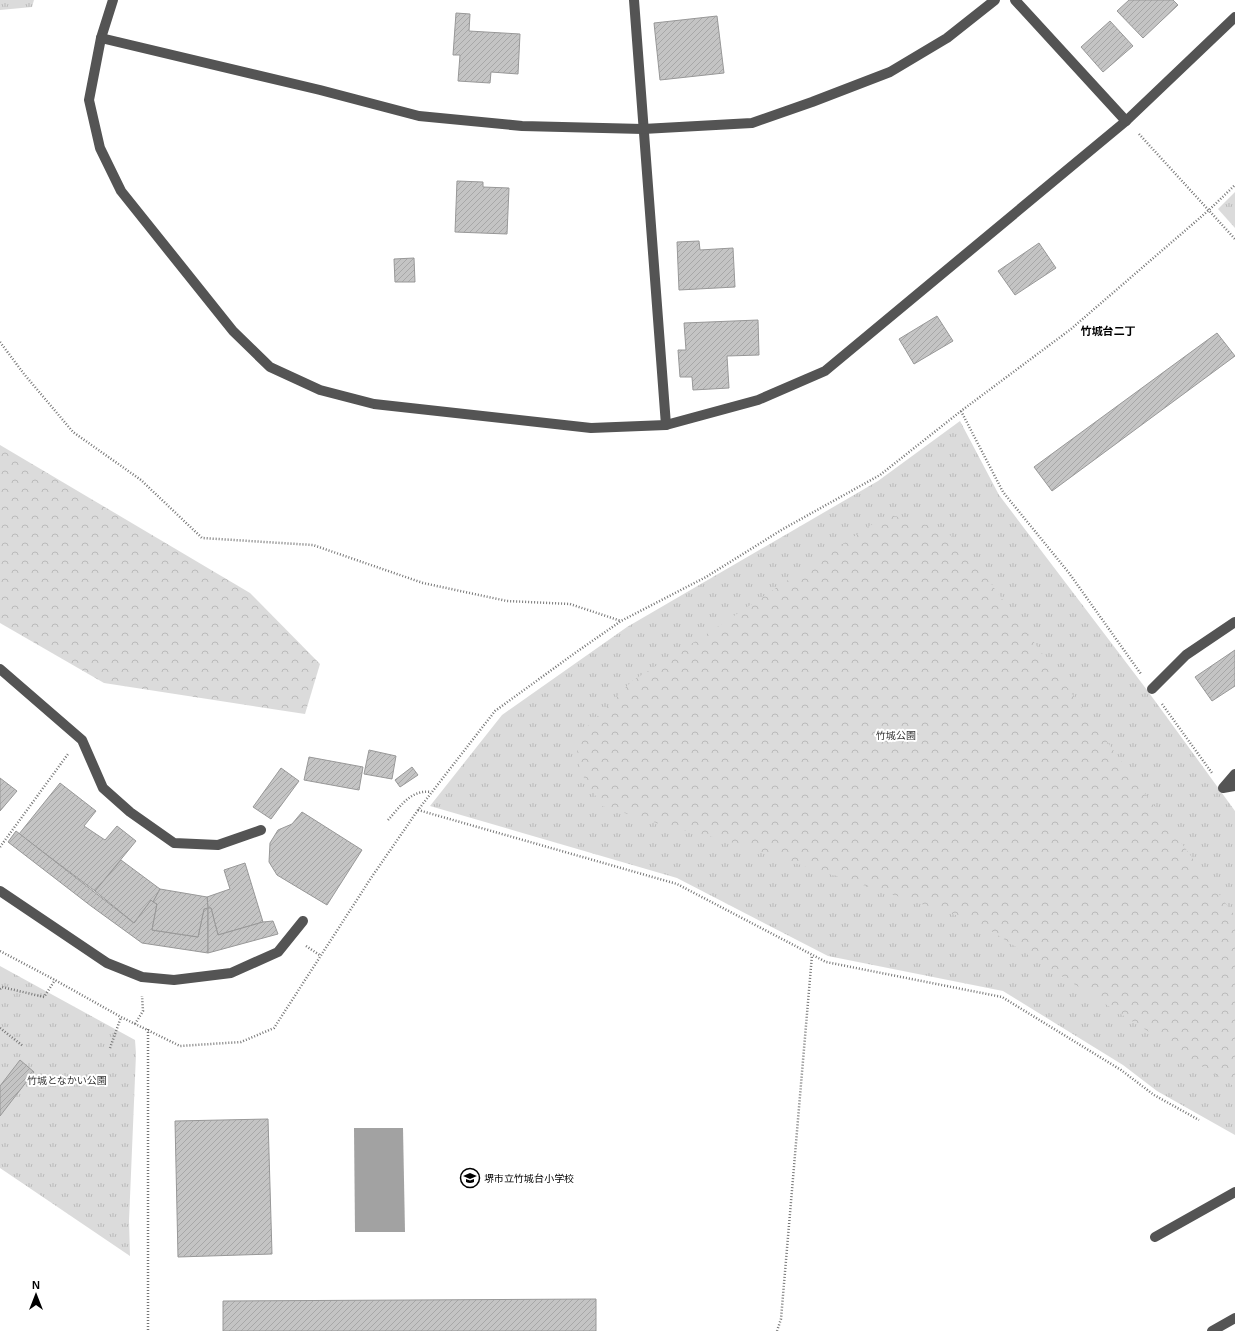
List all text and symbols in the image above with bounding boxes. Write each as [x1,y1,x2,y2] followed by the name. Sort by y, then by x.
[1081,325,1136,337] district label: 竹城台二丁
[876,730,916,741] park label: 竹城公園
[27,1075,107,1086] park label: 竹城となかい公園
[459,1167,481,1189] school or university icon: 堺市立竹城台小学校
[484,1173,574,1184] place label: 堺市立竹城台小学校
[16,1275,56,1315] north arrow
[32,1279,40,1291] text: N

